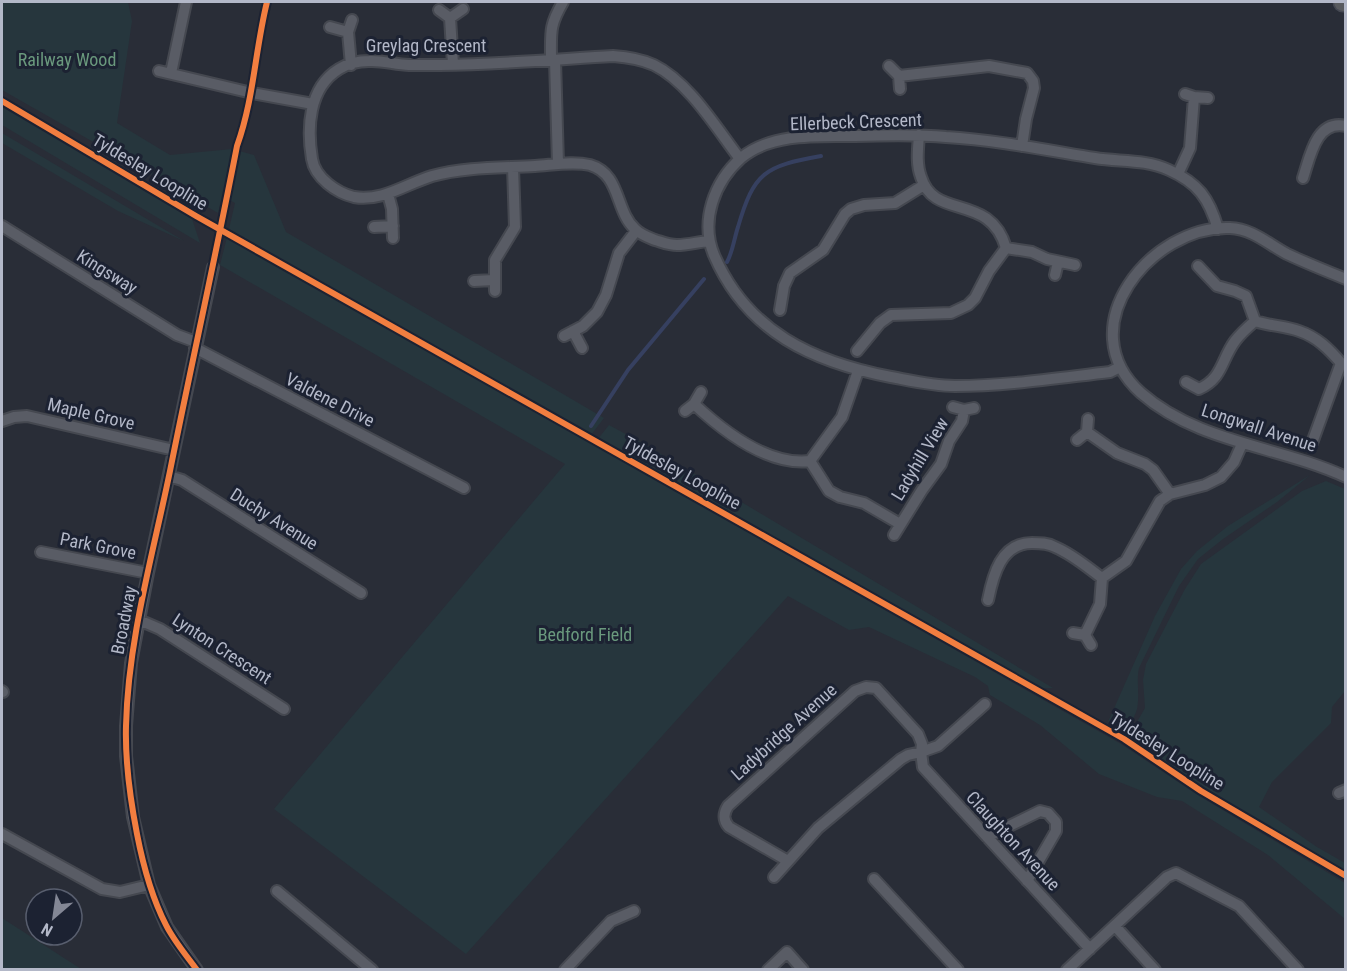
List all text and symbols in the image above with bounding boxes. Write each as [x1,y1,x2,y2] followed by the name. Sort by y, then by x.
[366,35,486,56] street label: Greylag Crescent
[18,49,116,70] park label: Railway Wood
[790,109,922,134] street label: Ellerbeck Crescent
[89,129,212,214] street label: Tyldesley Loopline
[73,245,142,299] street label: Kingsway
[282,368,378,431] street label: Valdene Drive
[46,393,137,434] street label: Maple Grove
[1199,399,1319,456] street label: Longwall Avenue
[887,413,953,504] street label: Ladyhill View
[620,432,745,513] street label: Tyldesley Loopline
[227,483,322,554] street label: Duchy Avenue
[58,528,138,563] street label: Park Grove
[107,583,141,656] street label: Broadway
[169,609,276,688] street label: Lynton Crescent
[538,624,632,645] park label: Bedford Field
[727,679,841,784] street label: Ladybridge Avenue
[1106,707,1228,794] street label: Tyldesley Loopline
[962,787,1065,895] street label: Claughton Avenue
[24,887,84,947] north arrow
[38,919,56,940] text: N

